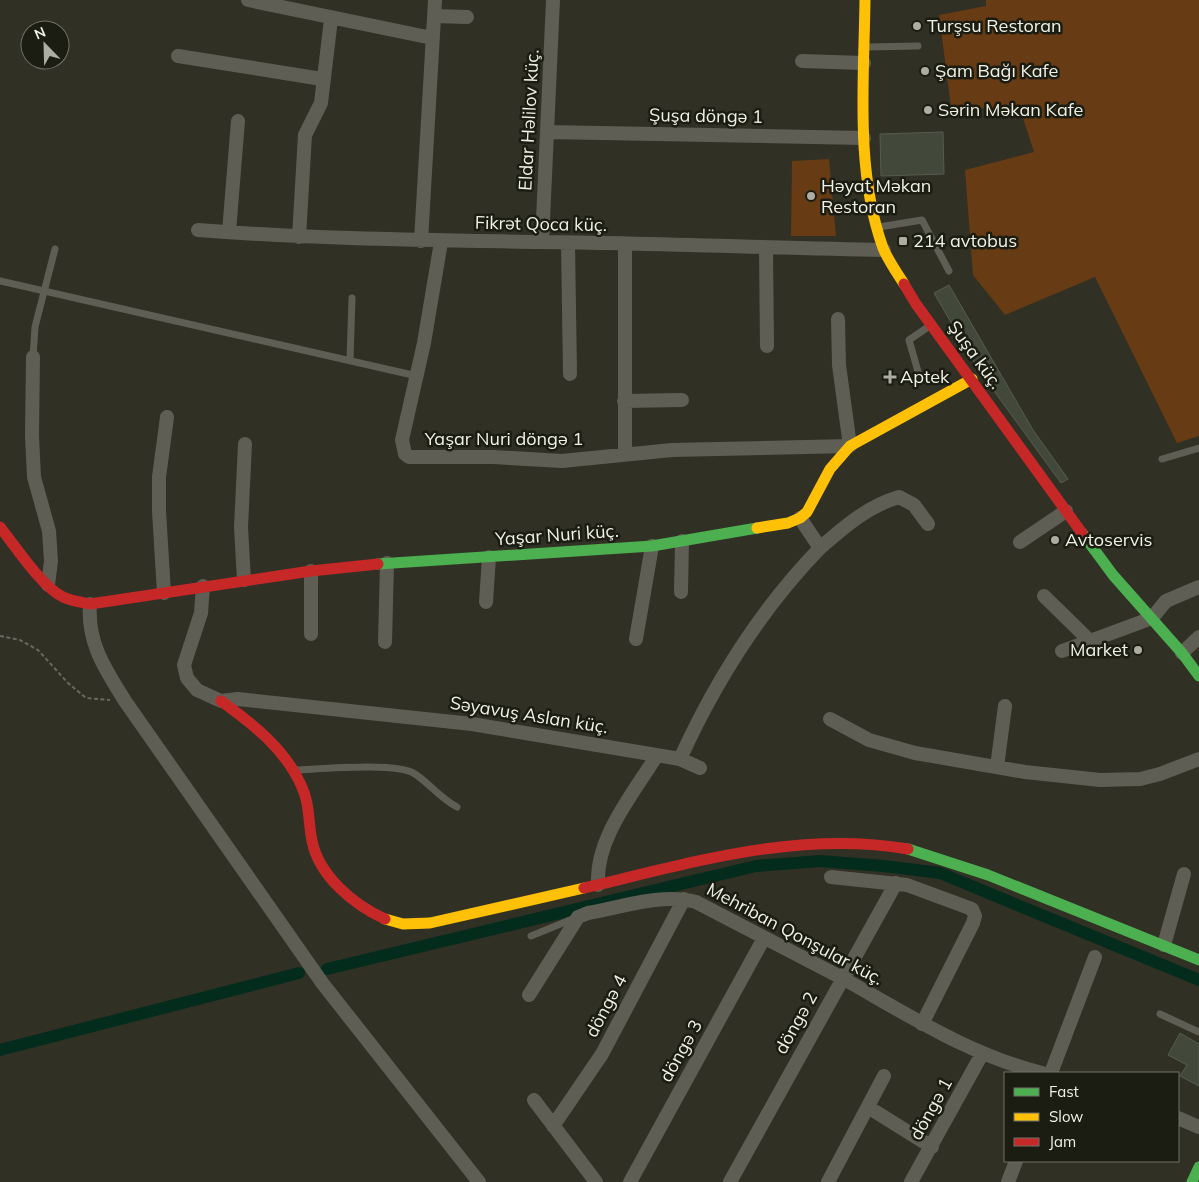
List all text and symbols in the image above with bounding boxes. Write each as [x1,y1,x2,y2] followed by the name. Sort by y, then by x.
[927,14,1062,37] place label: Turşsu Restoran
[20,20,70,70] north arrow
[911,20,923,32] marker: Turşsu Restoran
[32,23,48,43] text: N
[513,49,544,191] street label: Eldar Həlilov küç.
[935,59,1058,82] place label: Şam Bağı Kafe
[919,65,931,77] marker: Şam Bağı Kafe
[938,98,1083,121] place label: Sərin Məkan Kafe
[649,103,763,128] street label: Şuşa döngə 1
[922,104,934,116] marker: Sərin Məkan Kafe
[821,174,931,218] place label: Həyat Məkan Restoran
[805,190,817,202] marker: Həyat Məkan Restoran
[475,211,607,236] street label: Fikrət Qoca küç.
[913,229,1017,252] place label: 214 avtobus
[897,235,909,247] marker: 214 avtobus
[943,316,1008,393] street label: Şuşa küç.
[900,365,950,388] place label: Aptek
[884,371,896,383] marker: Aptek
[424,427,583,450] street label: Yaşar Nuri döngə 1
[494,519,619,550] street label: Yaşar Nuri küç.
[1065,528,1153,551] place label: Avtoservis
[1049,534,1061,546] marker: Avtoservis
[1070,638,1128,661] place label: Market
[1132,644,1144,656] marker: Market
[448,691,610,738] street label: Səyavuş Aslan küç.
[703,877,887,990] street label: Mehriban Qonşular küç.
[579,970,632,1041] street label: döngə 4
[769,988,822,1058] street label: döngə 2
[654,1016,707,1086] street label: döngə 3
[1004,1072,1179,1162] legend
[904,1074,957,1144] street label: döngə 1
[1049,1082,1079,1101] text: Fast
[1049,1107,1083,1126] text: Slow
[1049,1132,1076,1151] text: Jam

